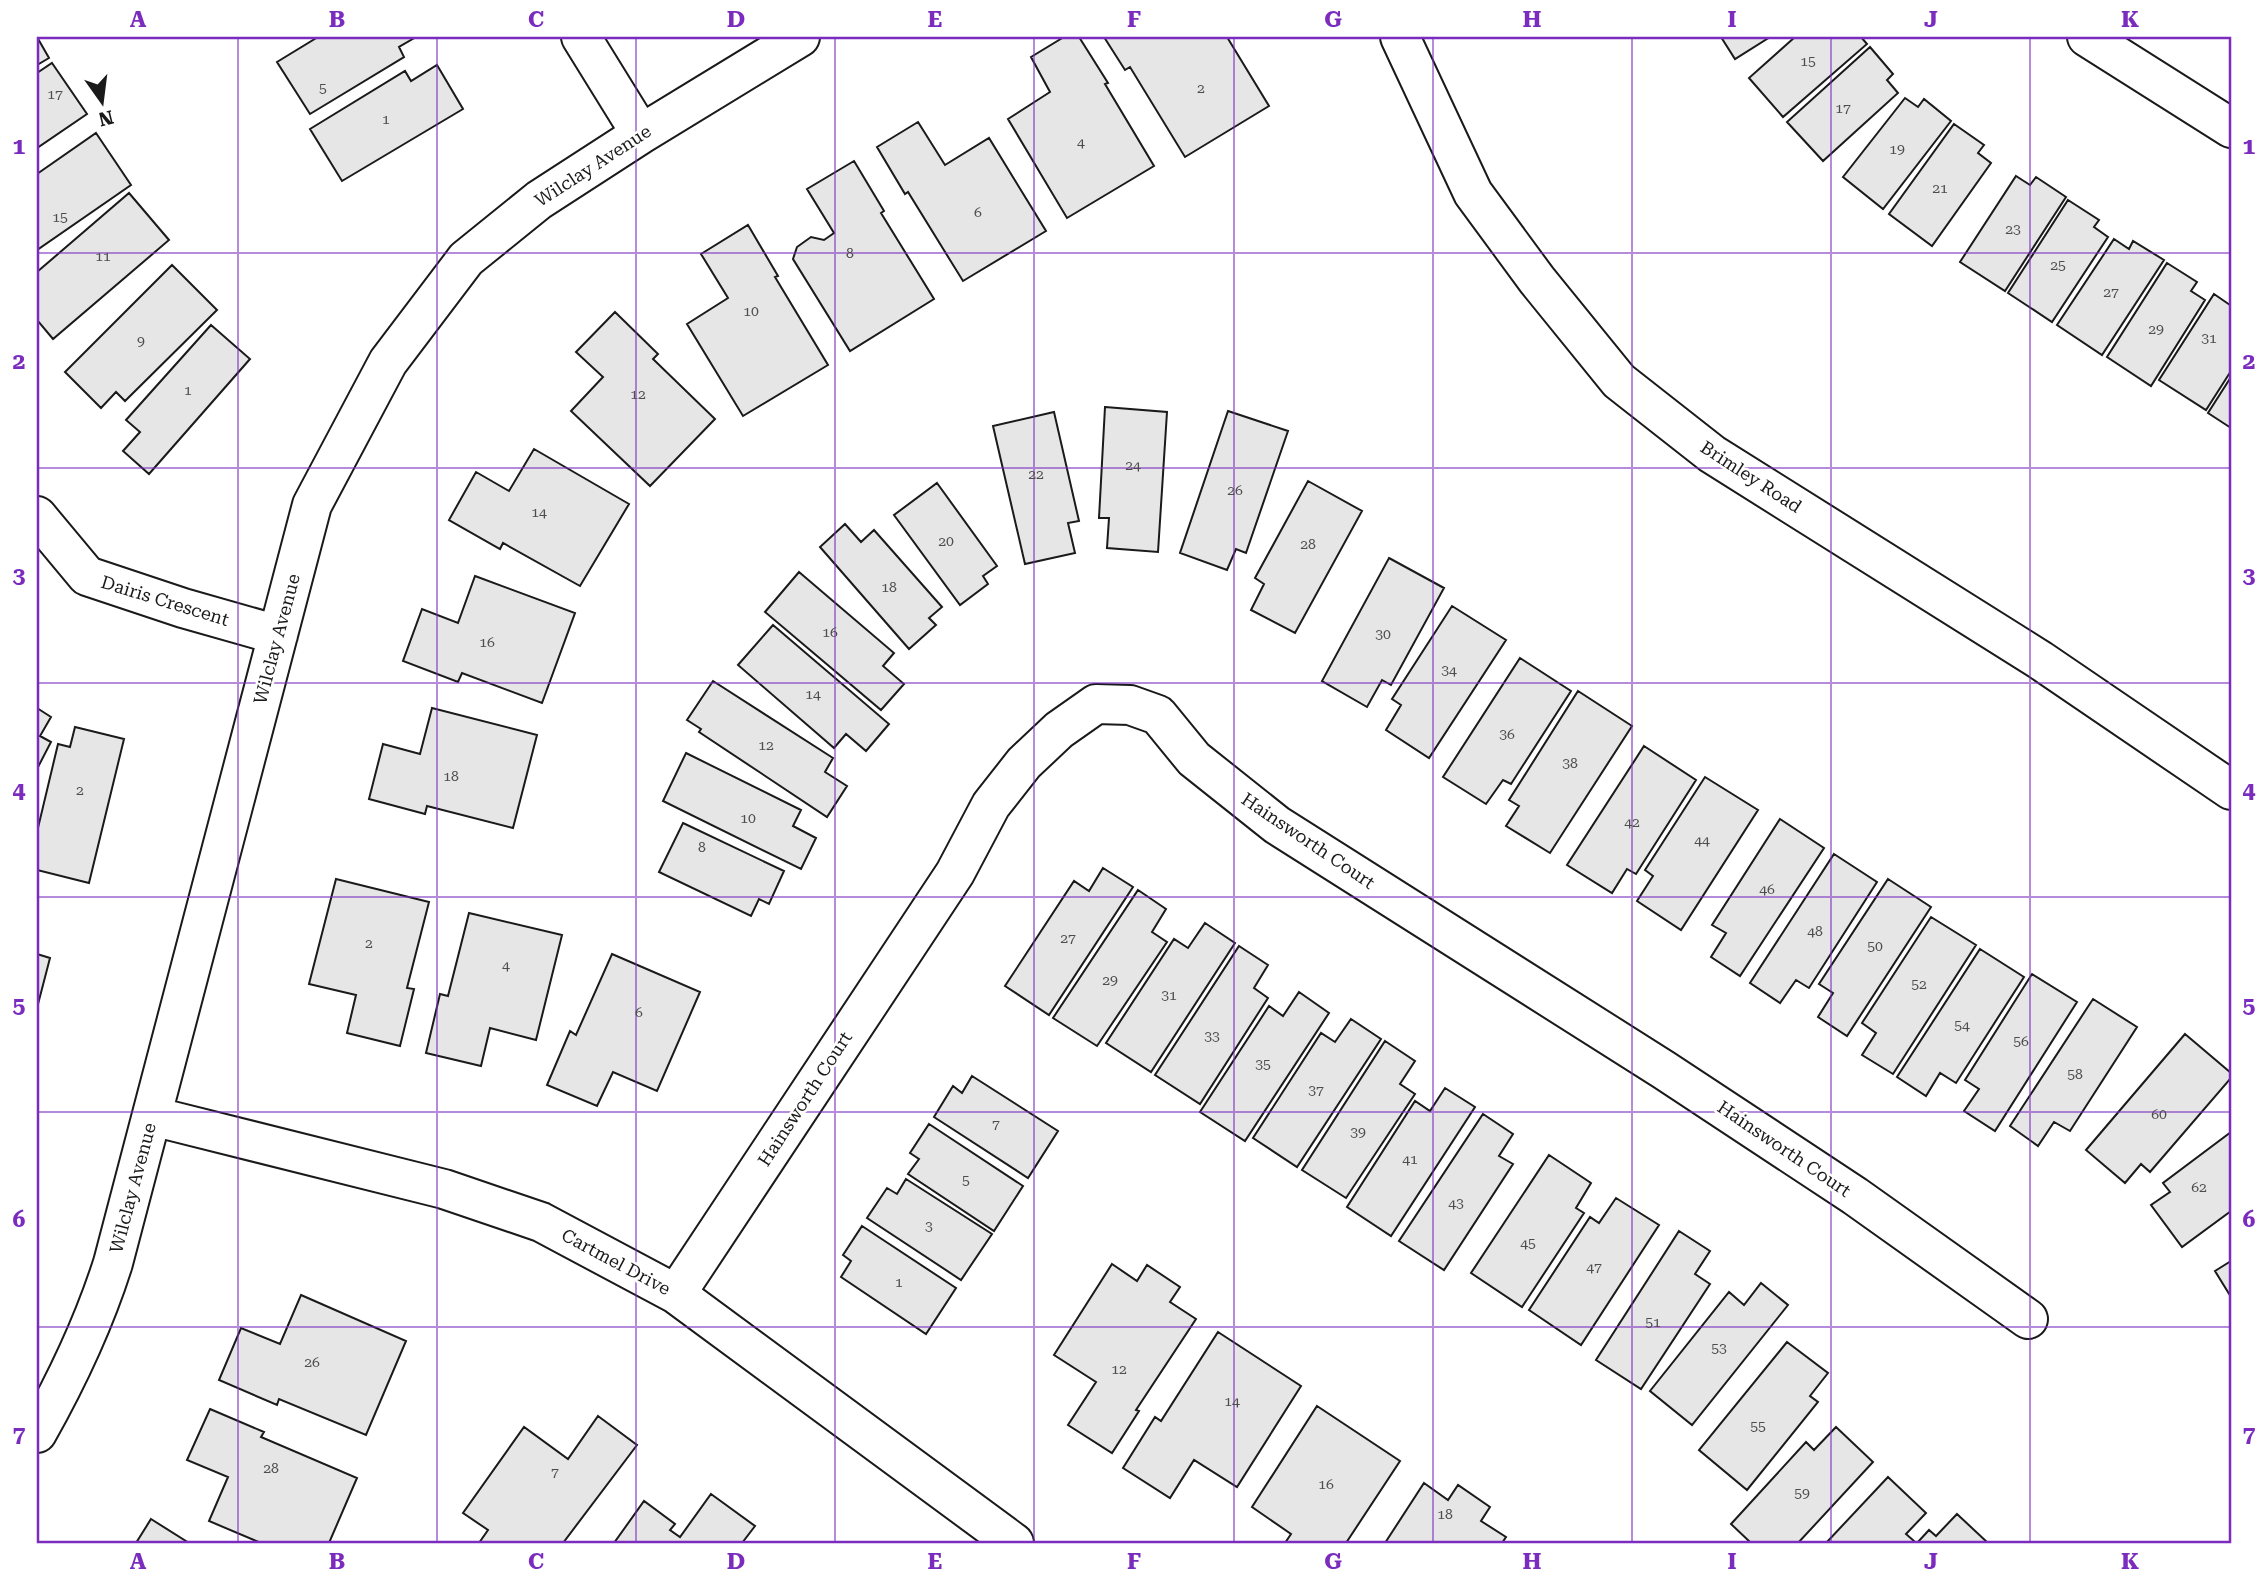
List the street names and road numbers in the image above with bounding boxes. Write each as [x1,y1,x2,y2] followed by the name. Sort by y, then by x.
[531,120,655,211] street label: Wilclay Avenue
[1697,436,1806,517] street label: Brimley Road
[99,571,232,630] street label: Dairis Crescent
[249,571,304,706] street label: Wilclay Avenue
[1238,788,1379,893] street label: Hainsworth Court
[753,1027,856,1170] street label: Hainsworth Court
[1714,1096,1855,1201] street label: Hainsworth Court
[105,1120,160,1255] street label: Wilclay Avenue
[558,1224,674,1299] street label: Cartmel Drive

